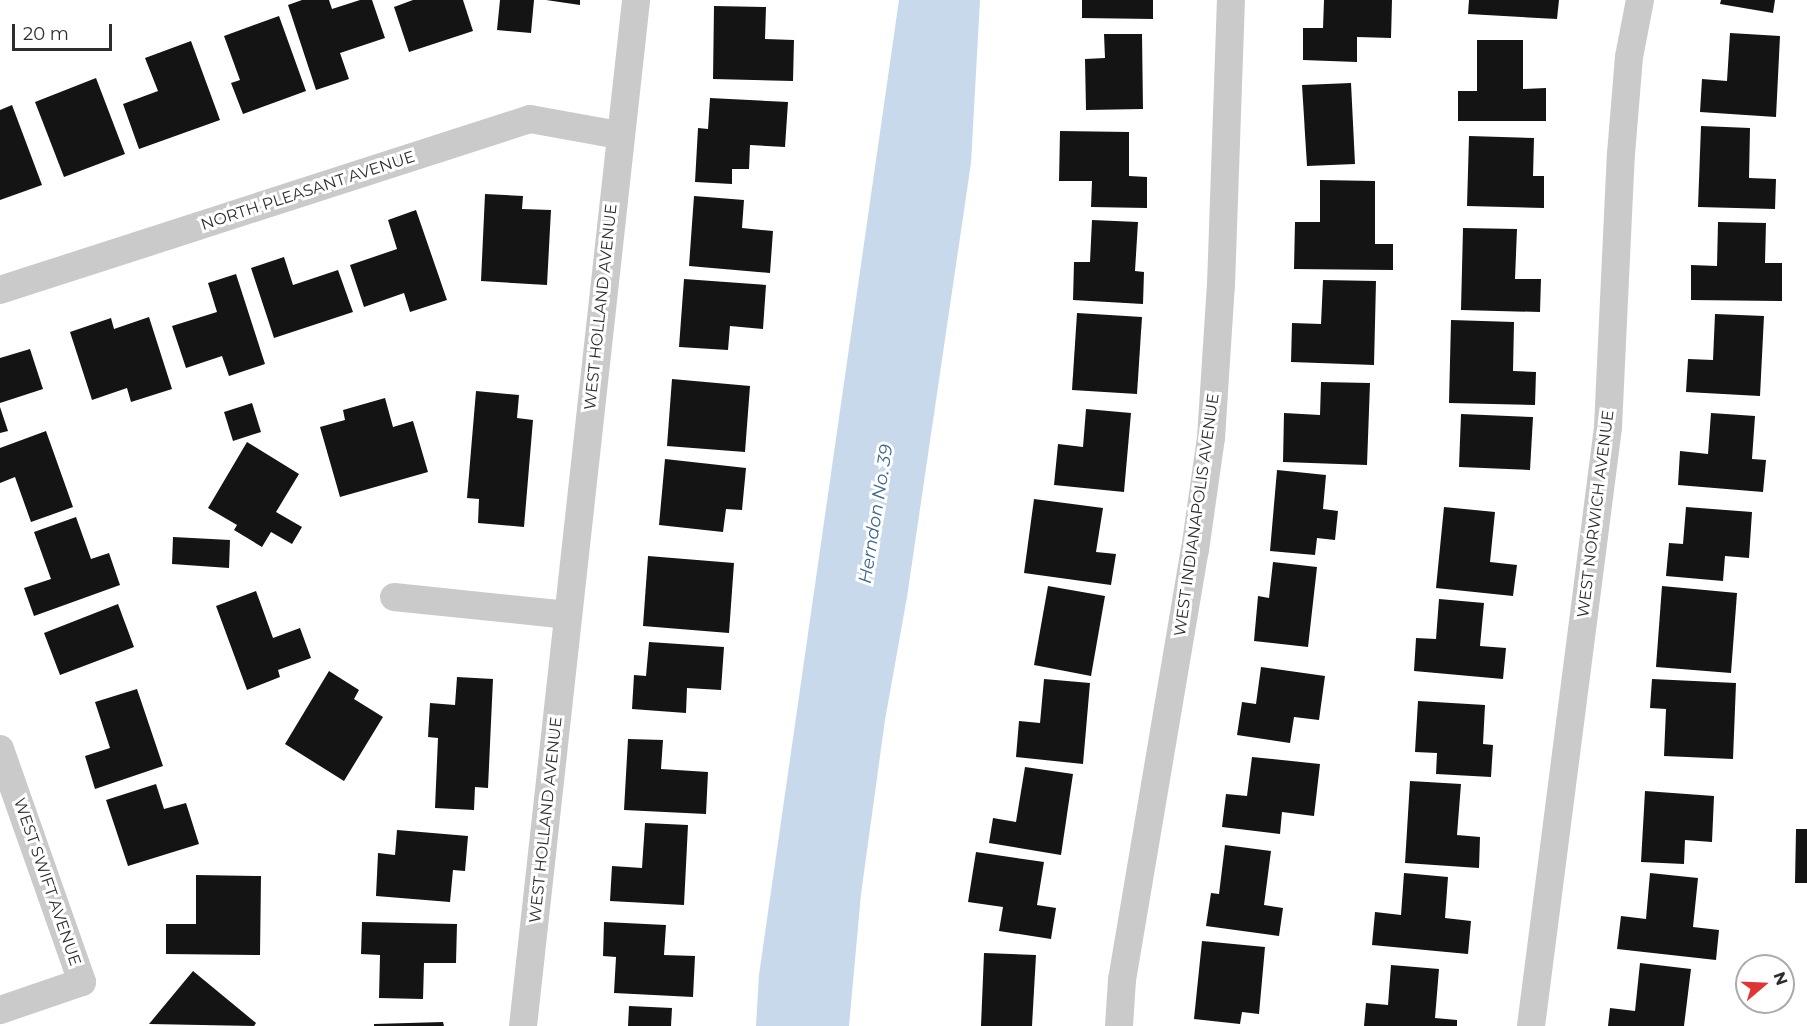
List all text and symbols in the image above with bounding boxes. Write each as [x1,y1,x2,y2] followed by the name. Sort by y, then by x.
[15,12,116,50] scale bar
[23,23,69,45] text: 20 m
[199,147,417,235] street label: NORTH PLEASANT AVENUE
[581,203,621,411] street label: WEST HOLLAND AVENUE
[1170,392,1224,638] street label: WEST INDIANAPOLIS AVENUE
[1574,409,1618,619] street label: WEST NORWICH AVENUE
[854,443,898,585] water label: Herndon No. 39
[526,716,566,924] street label: WEST HOLLAND AVENUE
[9,796,85,968] street label: WEST SWIFT AVENUE
[1735,954,1795,1014] north arrow
[1770,969,1792,988] text: N

